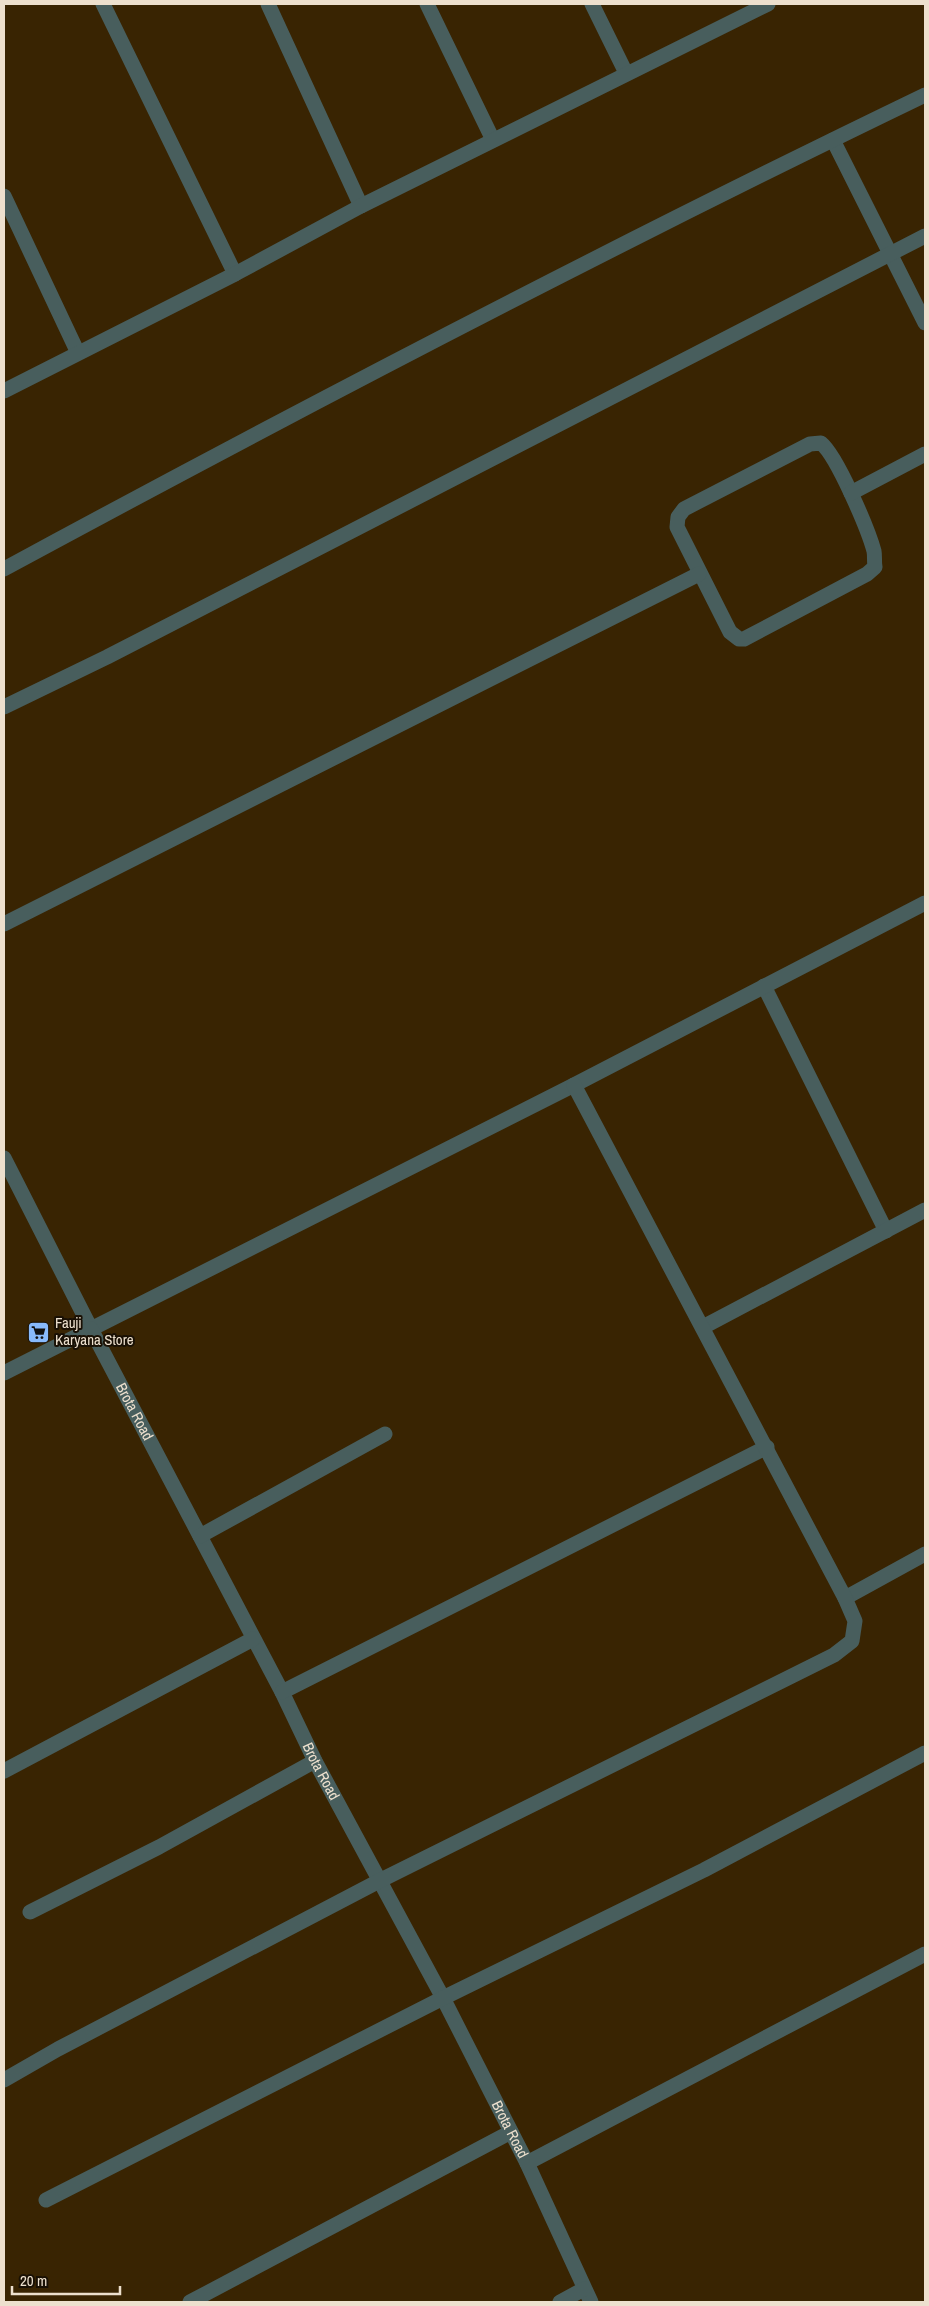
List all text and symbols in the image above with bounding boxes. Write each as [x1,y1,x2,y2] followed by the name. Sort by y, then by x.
[55,1312,134,1350] place label: Fauji Karyana Store
[27,1320,51,1344] supermarket icon: Fauji Karyana Store
[111,1379,159,1444] street label: Brota Road
[298,1739,345,1804] street label: Brota Road
[487,2097,534,2162] street label: Brota Road
[12,2264,120,2296] scale bar
[20,2270,47,2291] text: 20 m

